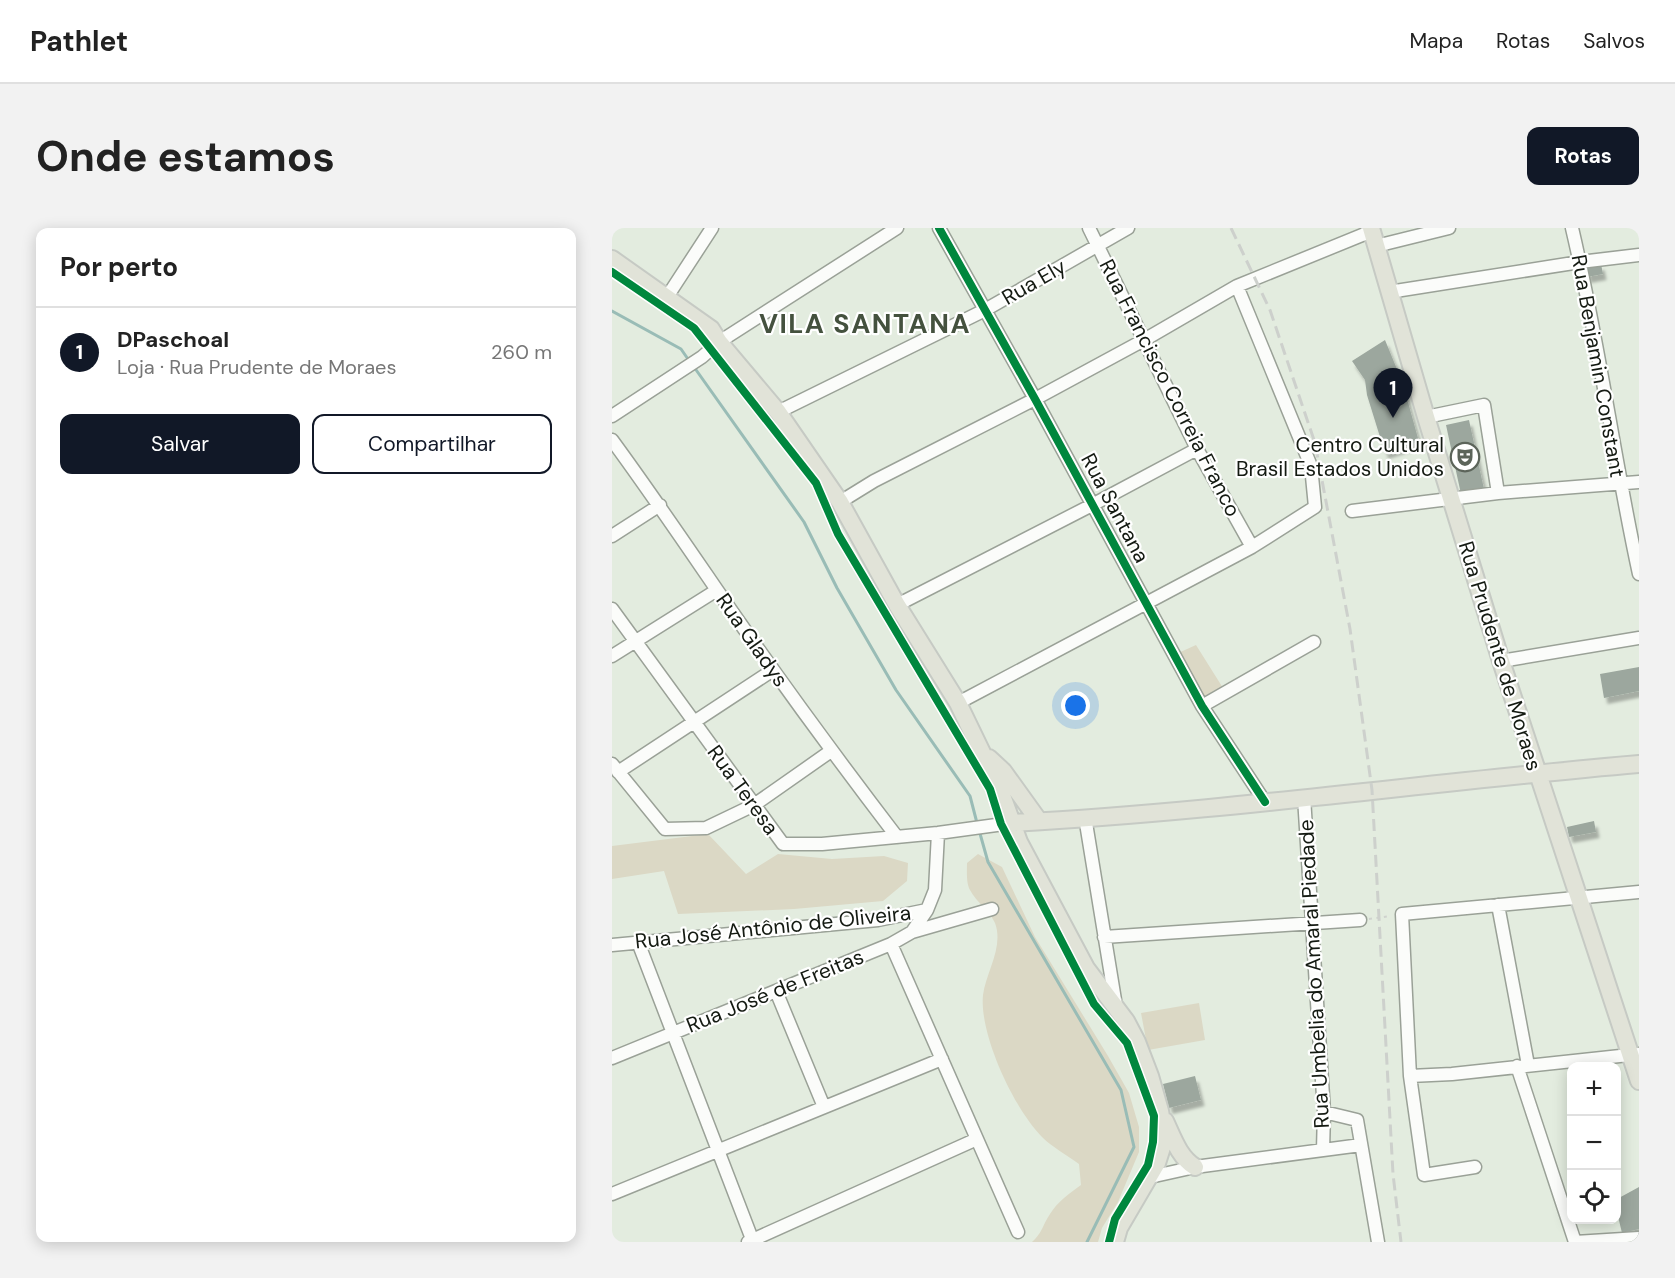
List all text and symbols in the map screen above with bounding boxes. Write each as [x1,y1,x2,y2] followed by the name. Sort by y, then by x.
[30,23,128,60] text: Pathlet
[1409,27,1463,55] text: Mapa
[1496,27,1550,55] text: Rotas
[1583,27,1645,55] text: Salvos
[1527,127,1639,185] button: Rotas
[36,129,335,184] text: Onde estamos
[60,250,178,284] text: Por perto
[997,252,1071,312] street label: Rua Ely
[1565,252,1631,480] street label: Rua Benjamin Constant
[1093,255,1247,521] street label: Rua Francisco Correia Franco
[759,306,971,341] district label: VILA SANTANA
[117,325,229,354] text: DPaschoal
[76,339,83,365] text: 1
[491,339,552,365] text: 260 m
[117,354,397,380] text: Loja · Rua Prudente de Moraes
[1374,368,1412,418] pin: 1
[60,414,300,474] button: Salvar
[312,414,552,474] button: Compartilhar
[1236,431,1444,483] place label: Centro Cultural Brasil Estados Unidos
[1449,441,1481,473] theatre icon: Centro Cultural Brasil Estados Unidos
[1074,448,1156,568] street label: Rua Santana
[1452,538,1548,774] street label: Rua Prudente de Moraes
[709,588,795,692] street label: Rua Gladys
[1061,691,1090,720] your location
[701,739,785,841] street label: Rua Teresa
[1292,819,1336,1129] street label: Rua Umbelia do Amaral Piedade
[634,899,912,955] street label: Rua José Antônio de Oliveira
[682,943,868,1039] street label: Rua José de Freitas
[1567,1062,1621,1224] map controls
[1567,1062,1621,1116] button: +
[1567,1116,1621,1170] button: −
[1567,1170,1621,1224] button: locate

